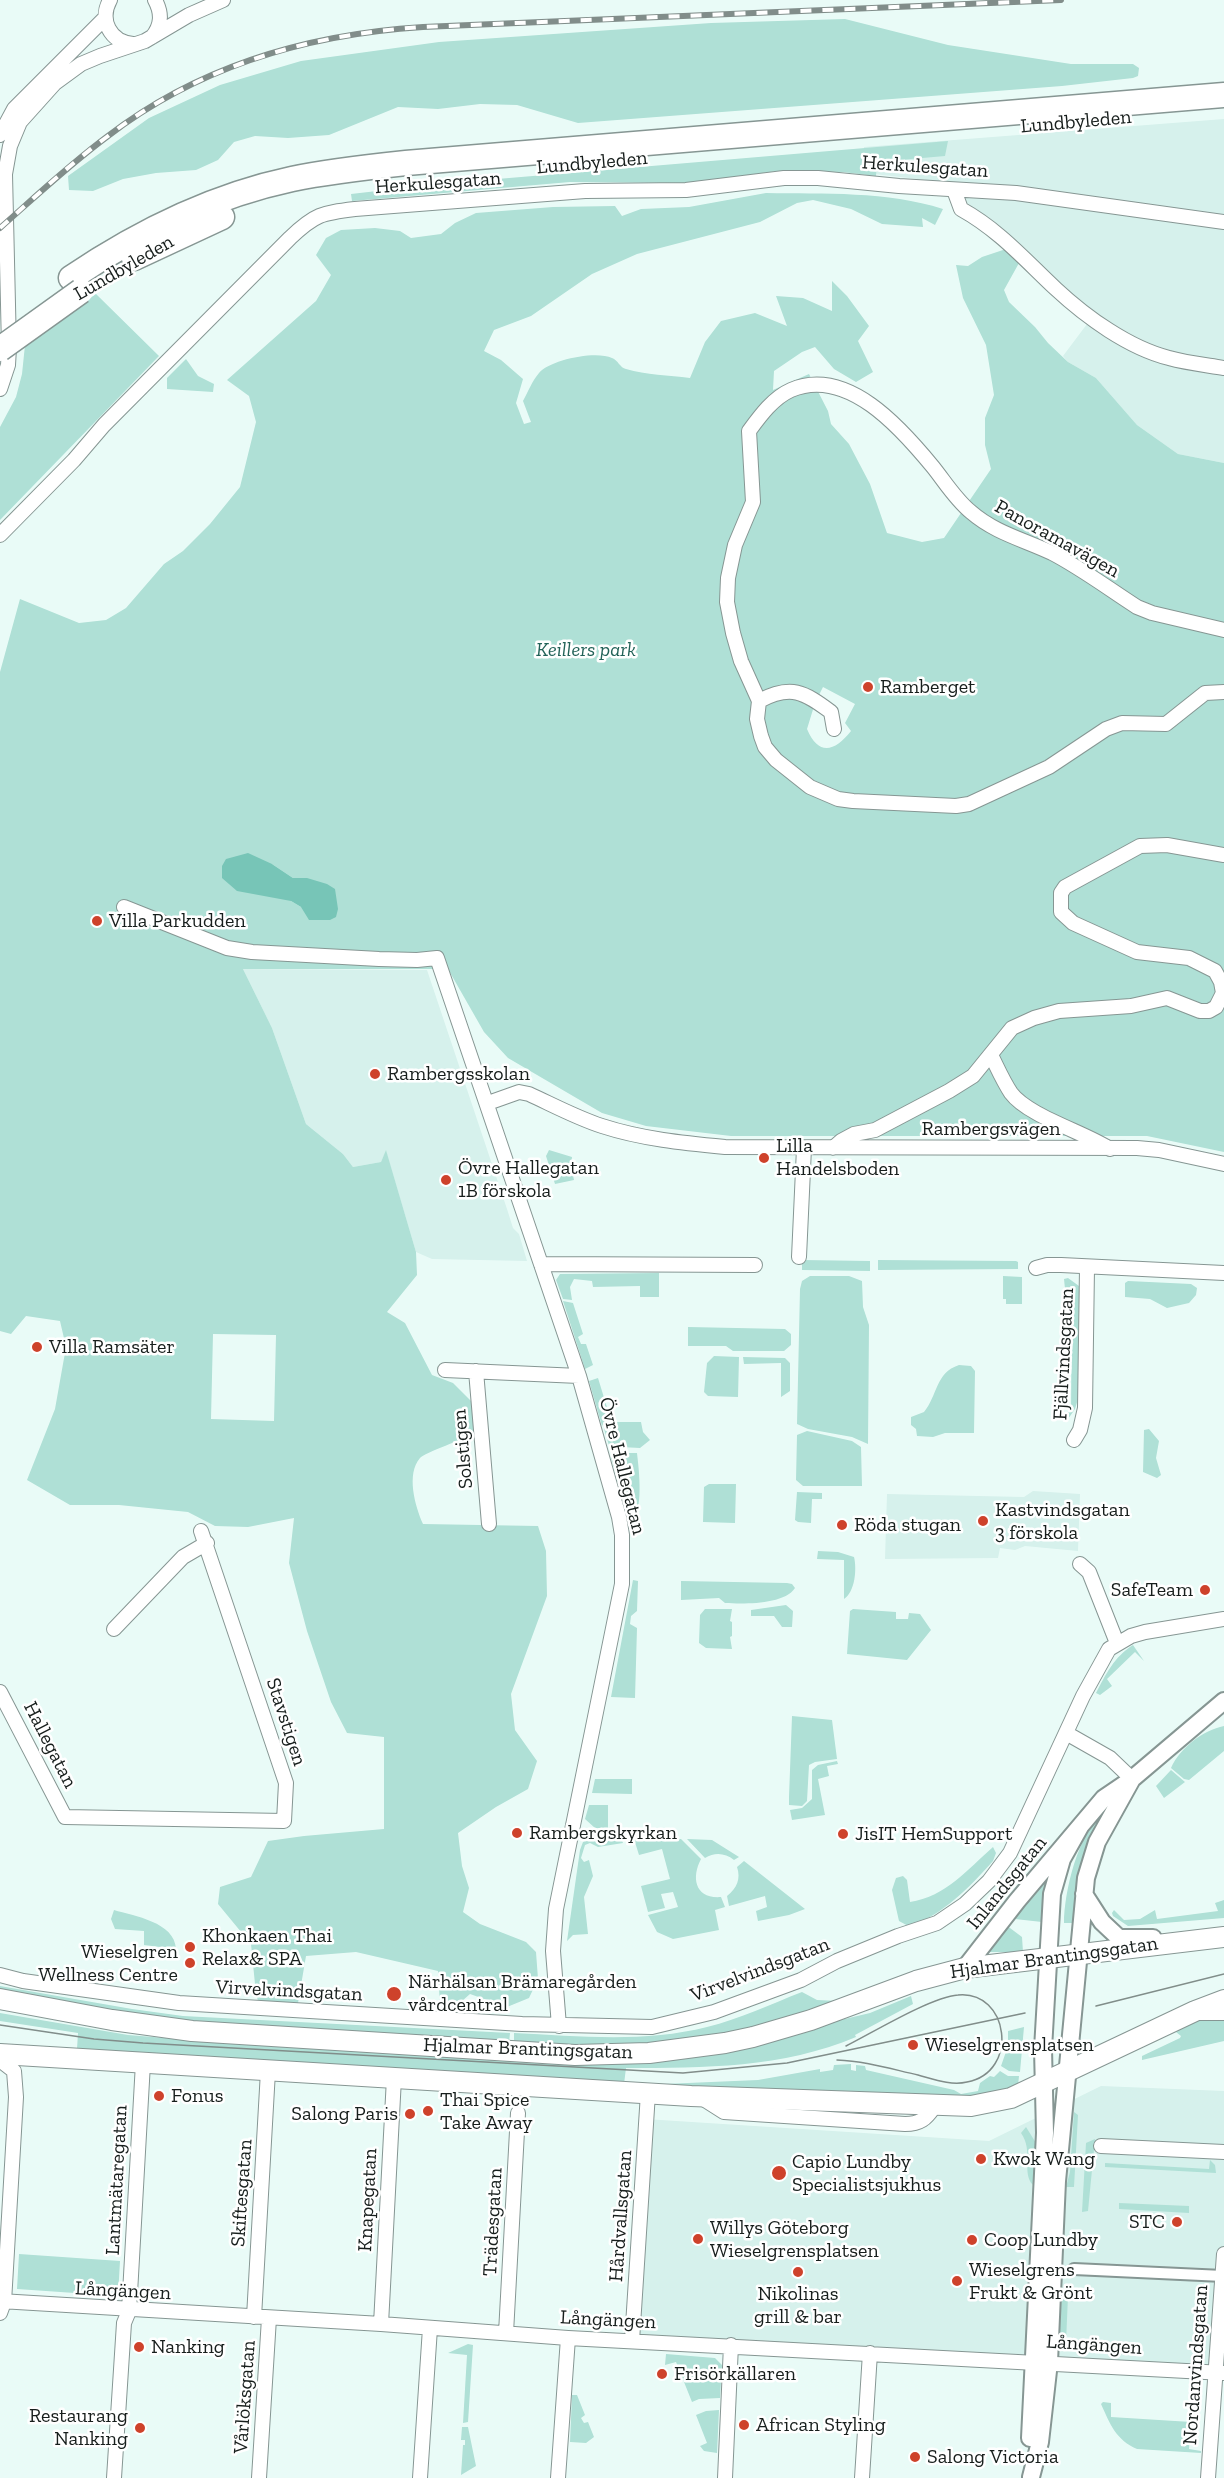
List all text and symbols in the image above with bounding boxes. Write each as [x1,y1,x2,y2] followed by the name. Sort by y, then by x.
[1020,105,1132,139] street label: Lundbyleden
[536,146,648,180] street label: Lundbyleden
[861,151,989,183] street label: Herkulesgatan
[374,167,502,199] street label: Herkulesgatan
[70,230,178,306] street label: Lundbyleden
[990,495,1124,583] street label: Panoramavägen
[536,638,636,662] park label: Keillers park
[880,675,976,699] place label: Ramberget
[861,680,875,694] marker: Ramberget
[109,909,246,933] place label: Villa Parkudden
[90,914,104,928] marker: Villa Parkudden
[387,1062,530,1086] place label: Rambergsskolan
[368,1067,382,1081] marker: Rambergsskolan
[921,1117,1061,1141] street label: Rambergsvägen
[776,1134,899,1181] place label: Lilla Handelsboden
[757,1151,771,1165] marker: Lilla Handelsboden
[458,1156,599,1203] place label: Övre Hallegatan 1B förskola
[439,1173,453,1187] marker: Övre Hallegatan 1B förskola
[1049,1287,1079,1421] street label: Fjällvindsgatan
[49,1335,175,1359] place label: Villa Ramsäter
[30,1340,44,1354] marker: Villa Ramsäter
[593,1395,651,1537] street label: Övre Hallegatan
[448,1408,478,1490] street label: Solstigen
[995,1498,1130,1545] place label: Kastvindsgatan 3 förskola
[854,1513,961,1537] place label: Röda stugan
[976,1514,990,1528] marker: Kastvindsgatan 3 förskola
[835,1518,849,1532] marker: Röda stugan
[1111,1578,1193,1602] place label: SafeTeam
[1198,1583,1212,1597] marker: SafeTeam
[261,1675,311,1769] street label: Stavstigen
[18,1698,82,1792] street label: Hallegatan
[529,1821,677,1845] place label: Rambergskyrkan
[855,1822,1013,1846] place label: JisIT HemSupport
[510,1826,524,1840] marker: Rambergskyrkan
[836,1827,850,1841] marker: JisIT HemSupport
[962,1831,1052,1935] street label: Inlandsgatan
[202,1924,332,1971] place label: Khonkaen Thai Relax& SPA
[687,1932,833,2008] street label: Virvelvindsgatan
[949,1932,1159,1984] street label: Hjalmar Brantingsgatan
[38,1940,178,1987] place label: Wieselgren Wellness Centre
[183,1940,197,1954] marker: Khonkaen Thai Relax& SPA
[183,1956,197,1970] marker: Wieselgren Wellness Centre
[408,1970,637,2017] place label: Närhälsan Brämaregården vårdcentral
[215,1975,363,2007] street label: Virvelvindsgatan
[385,1985,403,2003] marker: Närhälsan Brämaregården vårdcentral
[423,2033,633,2065] street label: Hjalmar Brantingsgatan
[925,2033,1094,2057] place label: Wieselgrensplatsen
[906,2038,920,2052] marker: Wieselgrensplatsen
[171,2084,223,2108] place label: Fonus
[440,2088,532,2135] place label: Thai Spice Take Away
[152,2089,166,2103] marker: Fonus
[291,2102,398,2126] place label: Salong Paris
[101,2104,133,2256] street label: Lantmätaregatan
[421,2104,435,2118] marker: Thai Spice Take Away
[403,2107,417,2121] marker: Salong Paris
[226,2138,258,2248] street label: Skiftesgatan
[993,2147,1095,2171] place label: Kwok Wang
[353,2148,383,2252] street label: Knapegatan
[604,2149,638,2283] street label: Hårdvallsgatan
[792,2150,941,2197] place label: Capio Lundby Specialistsjukhus
[974,2152,988,2166] marker: Kwok Wang
[770,2164,788,2182] marker: Capio Lundby Specialistsjukhus
[478,2167,508,2277] street label: Trädesgatan
[1129,2210,1165,2234] place label: STC
[1170,2215,1184,2229] marker: STC
[710,2216,879,2263] place label: Willys Göteborg Wieselgrensplatsen
[984,2228,1098,2252] place label: Coop Lundby
[691,2232,705,2246] marker: Willys Göteborg Wieselgrensplatsen
[965,2233,979,2247] marker: Coop Lundby
[969,2258,1093,2305] place label: Wieselgrens Frukt & Grönt
[791,2265,805,2279] marker: Nikolinas grill & bar
[950,2274,964,2288] marker: Wieselgrens Frukt & Grönt
[74,2277,172,2305] street label: Långängen
[754,2282,842,2329] place label: Nikolinas grill & bar
[1178,2284,1214,2446] street label: Nordanvindsgatan
[559,2306,657,2334] street label: Långängen
[1045,2330,1143,2360] street label: Långängen
[151,2335,225,2359] place label: Nanking
[132,2340,146,2354] marker: Nanking
[229,2340,261,2454] street label: Vårlöksgatan
[674,2362,796,2386] place label: Frisörkällaren
[655,2367,669,2381] marker: Frisörkällaren
[29,2404,128,2451] place label: Restaurang Nanking
[756,2413,886,2437] place label: African Styling
[737,2418,751,2432] marker: African Styling
[133,2421,147,2435] marker: Restaurang Nanking
[927,2445,1059,2469] place label: Salong Victoria
[908,2450,922,2464] marker: Salong Victoria

